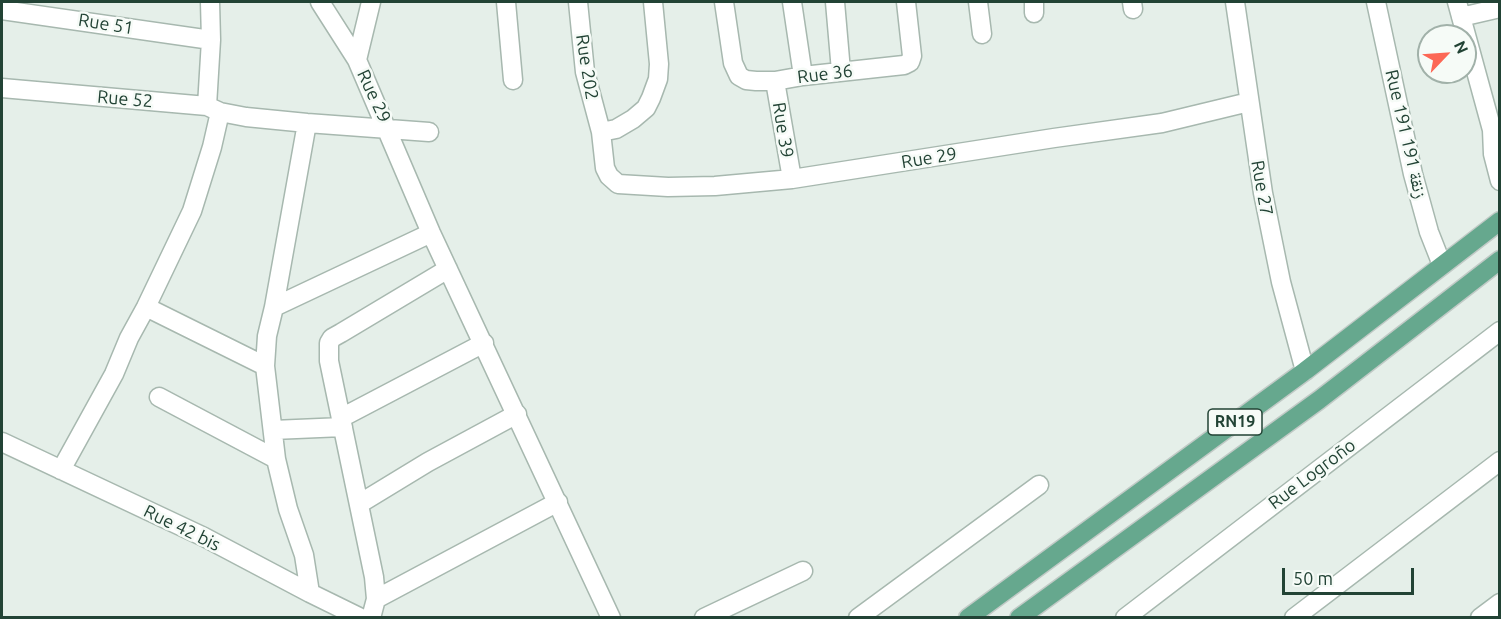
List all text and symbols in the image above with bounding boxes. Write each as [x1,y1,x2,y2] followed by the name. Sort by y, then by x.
[77,9,135,39] street label: Rue 51
[1417,24,1477,84] north arrow
[571,33,603,101] street label: Rue 202
[1451,38,1472,56] text: N
[796,60,854,88] street label: Rue 36
[352,66,396,126] street label: Rue 29
[1381,67,1431,201] street label: Rue 191 زنقة 191
[96,86,154,112] street label: Rue 52
[768,101,798,159] street label: Rue 39
[900,143,958,173] street label: Rue 29
[1247,159,1277,217] street label: Rue 27
[1208,409,1262,435] road number: RN19
[1264,434,1360,514] street label: Rue Logroño
[140,500,224,556] street label: Rue 42 bis
[1285,556,1417,594] scale bar
[1293,568,1333,588] text: 50 m

